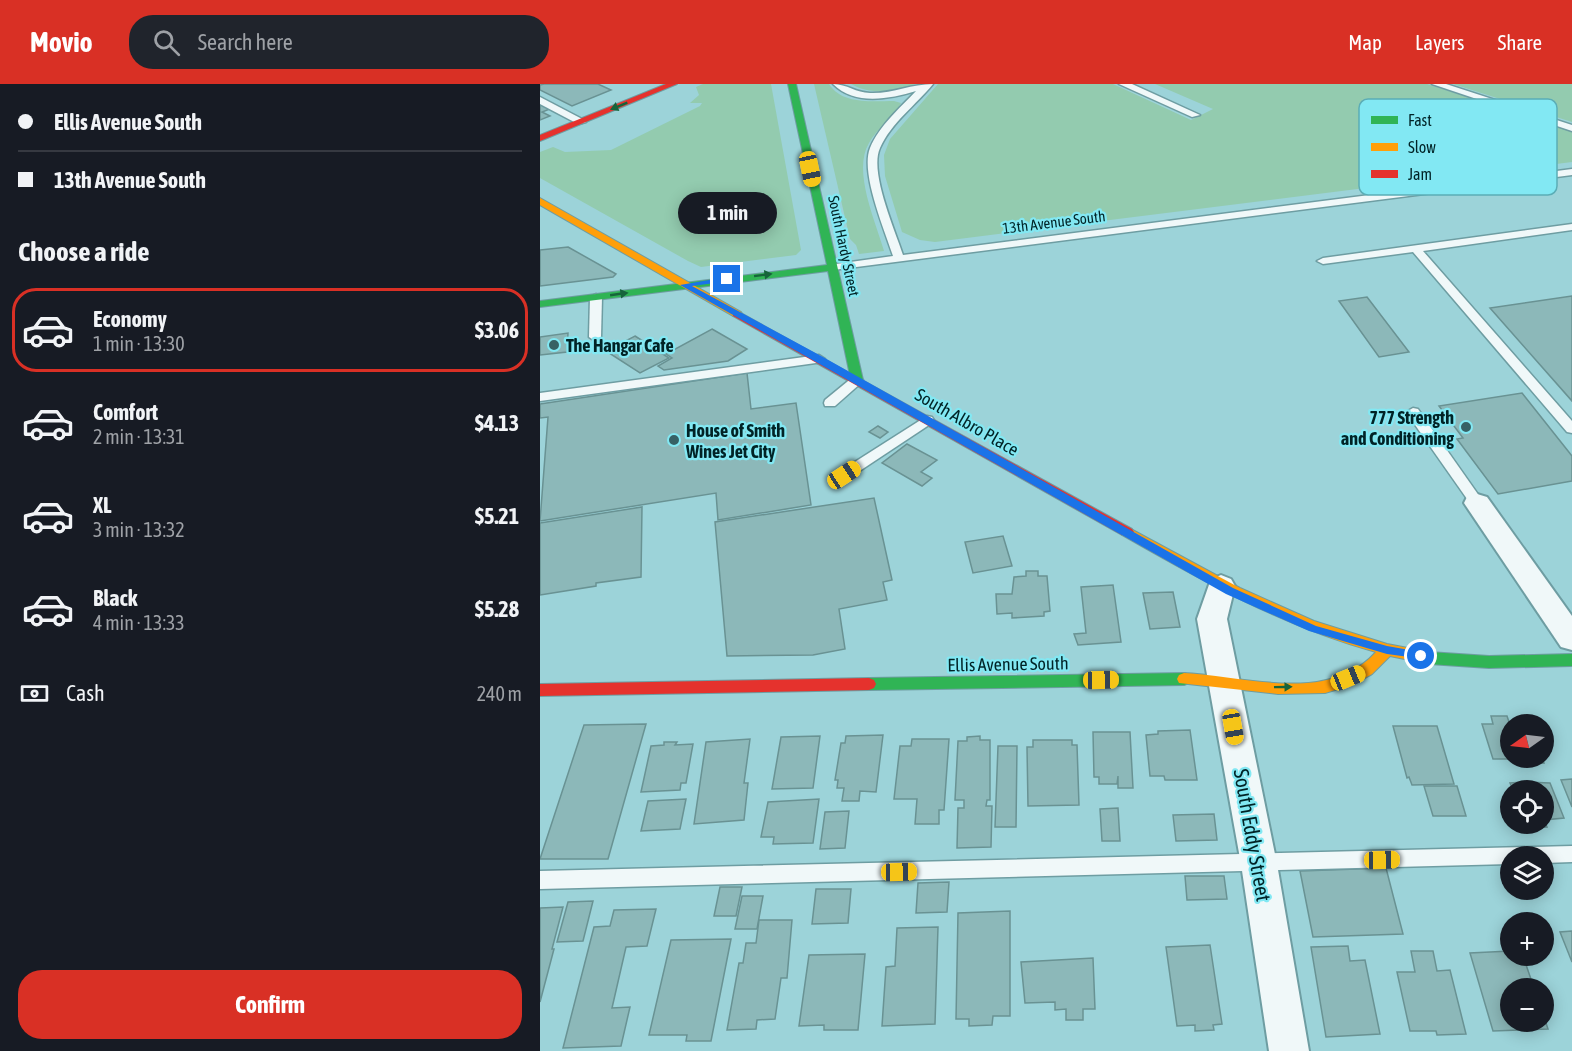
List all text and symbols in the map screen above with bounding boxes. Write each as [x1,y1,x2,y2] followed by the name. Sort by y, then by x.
[129,15,549,69] search box
[30,26,93,58] text: Movio
[150,26,183,59] icon: search
[198,29,293,55] text: Search here
[1348,30,1382,54] text: Map
[1415,30,1465,54] text: Layers
[1498,30,1542,54] text: Share
[1359,99,1557,195] legend
[610,102,628,111] one-way arrow
[54,109,202,135] text: Ellis Avenue South
[1408,111,1432,129] text: Fast
[1408,138,1436,156] text: Slow
[797,150,823,188] car
[1408,165,1432,183] text: Jam
[54,167,206,193] text: 13th Avenue South
[678,192,777,234] callout: 1 min
[825,194,863,298] street label: South Hardy Street
[707,201,748,224] text: 1 min
[1002,207,1106,237] street label: 13th Avenue South
[18,236,150,267] text: Choose a ride
[713,265,740,292] route end
[753,270,772,280] one-way arrow
[609,289,628,298] one-way arrow
[21,303,75,357] icon: car
[93,306,167,332] text: Economy
[475,317,519,343] text: $3.06
[93,332,185,355] text: 1 min · 13:30
[566,335,674,356] place label: The Hangar Cafe
[547,338,561,352] marker: The Hangar Cafe
[911,384,1023,460] street label: South Albro Place
[21,396,75,450] icon: car
[93,399,158,425] text: Comfort
[1341,407,1454,449] place label: 777 Strength and Conditioning
[475,410,519,436] text: $4.13
[685,420,785,462] place label: House of Smith Wines Jet City
[1459,420,1473,434] marker: 777 Strength and Conditioning
[93,425,185,448] text: 2 min · 13:31
[667,433,681,447] marker: House of Smith Wines Jet City
[824,458,864,492] car
[21,489,75,543] icon: car
[93,492,111,518] text: XL
[475,503,519,529] text: $5.21
[93,518,185,541] text: 3 min · 13:32
[21,582,75,636] icon: car
[93,585,137,611] text: Black
[475,596,519,622] text: $5.28
[93,611,185,634] text: 4 min · 13:33
[1407,642,1434,669] route start
[947,652,1069,676] street label: Ellis Avenue South
[1328,663,1368,693] car
[1083,671,1119,689] car
[18,677,51,710] icon: cash
[66,680,105,706] text: Cash
[477,682,522,705] text: 240 m
[1274,682,1293,691] one-way arrow
[1221,708,1245,746] car
[1500,714,1554,768] north arrow
[1500,714,1554,1032] map controls
[1230,767,1276,903] street label: South Eddy Street
[1500,780,1554,834] button: locate
[1500,846,1554,900] button: layers
[1364,851,1400,869] car
[881,863,917,881] car
[1500,912,1554,966] button: +
[18,970,522,1039] button: Confirm
[1500,978,1554,1032] button: −

